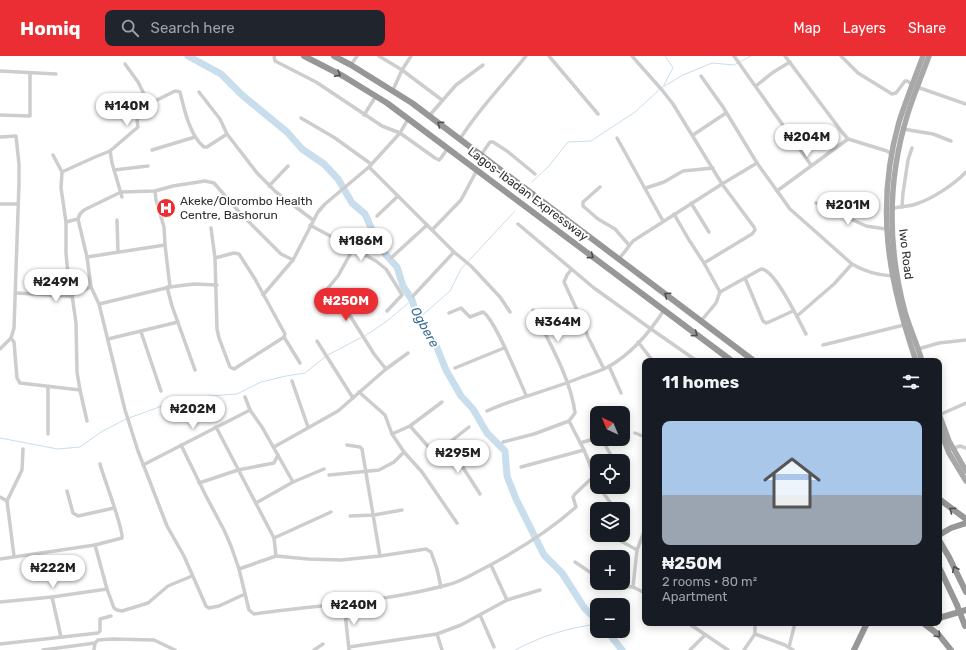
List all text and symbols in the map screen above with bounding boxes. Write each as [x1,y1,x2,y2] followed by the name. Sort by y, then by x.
[105,10,385,46] search box
[20,17,81,40] text: Homiq
[119,17,141,39] icon: search
[151,19,235,37] text: Search here
[794,20,821,37] text: Map
[843,20,886,37] text: Layers
[908,20,946,37] text: Share
[334,69,341,77] one-way arrow
[99,93,155,127] pin: ₦140M
[105,98,149,113] text: ₦140M
[438,122,445,129] one-way arrow
[779,124,835,158] pin: ₦204M
[784,129,830,144] text: ₦204M
[465,144,591,244] street label: Lagos-Ibadan Expressway
[820,192,876,226] pin: ₦201M
[180,194,312,222] place label: Akeke/Olorombo Health Centre, Bashorun
[155,197,177,219] hospital icon: Akeke/Olorombo Health Centre, Bashorun
[826,197,870,212] text: ₦201M
[333,228,389,262] pin: ₦186M
[896,228,916,280] street label: Iwo Road
[339,233,383,248] text: ₦186M
[587,251,594,258] one-way arrow
[28,269,84,303] pin: ₦249M
[33,274,79,289] text: ₦249M
[318,288,374,322] pin: ₦250M
[323,293,369,308] text: ₦250M
[665,293,672,300] one-way arrow
[407,304,442,350] water label: Ogbere
[530,309,586,343] pin: ₦364M
[535,314,581,329] text: ₦364M
[691,329,698,336] one-way arrow
[900,371,922,393] icon: filters
[662,372,739,392] text: 11 homes
[165,396,221,430] pin: ₦202M
[170,401,216,416] text: ₦202M
[590,406,630,446] north arrow
[590,406,630,638] map controls
[430,440,486,474] pin: ₦295M
[435,445,481,460] text: ₦295M
[756,447,828,519] icon: home
[590,454,630,494] button: locate
[590,502,630,542] button: layers
[949,507,956,514] one-way arrow
[590,550,630,590] button: +
[662,553,722,573] text: ₦250M
[25,555,81,589] pin: ₦222M
[30,560,76,575] text: ₦222M
[952,565,960,573] one-way arrow
[662,574,757,589] text: 2 rooms · 80 m²
[662,589,727,604] text: Apartment
[326,592,382,626] pin: ₦240M
[331,597,377,612] text: ₦240M
[590,598,630,638] button: −
[933,630,941,638] one-way arrow

